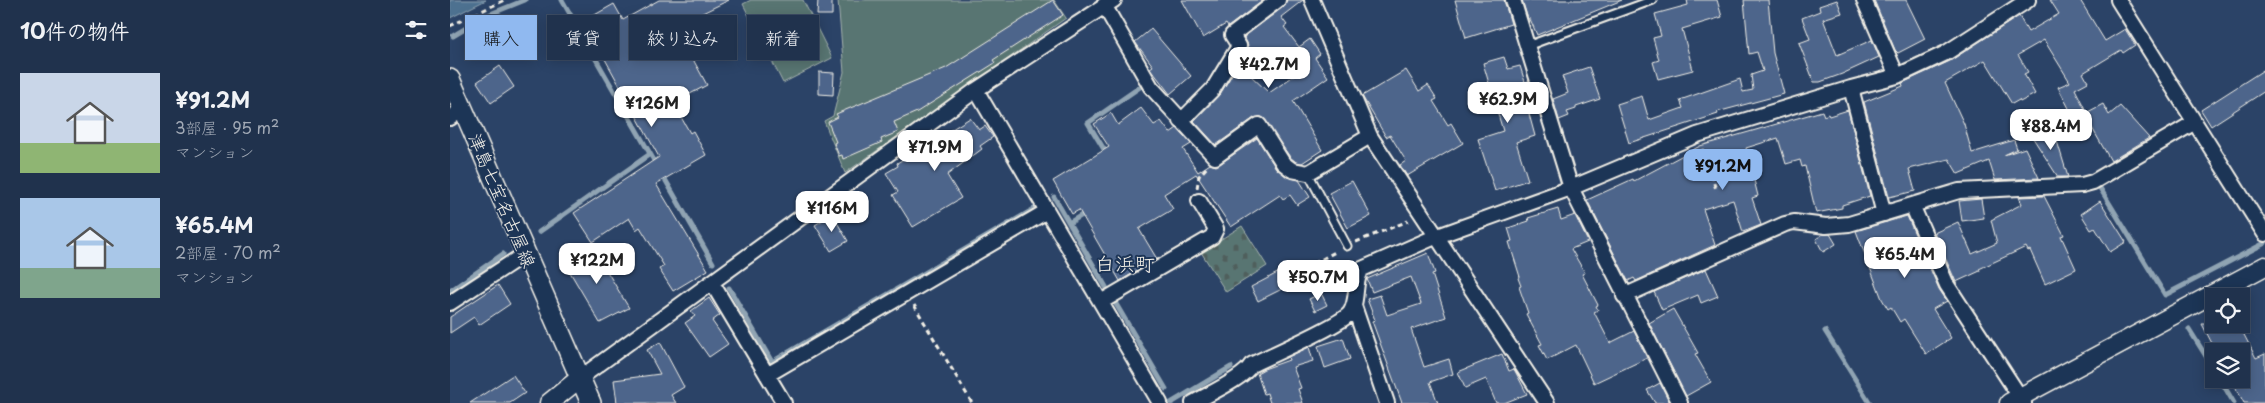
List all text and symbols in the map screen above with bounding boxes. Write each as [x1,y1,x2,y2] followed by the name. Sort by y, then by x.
[20,14,130,46] text: 10件の物件
[465,15,537,60] chip: 購入
[547,15,619,60] chip: 賃貸
[629,15,737,60] chip: 絞り込み
[747,15,819,60] chip: 新着
[402,16,430,44] icon: filters
[1228,46,1310,89] pin: ¥42.7M
[1239,51,1299,75] text: ¥42.7M
[1467,82,1549,124] pin: ¥62.9M
[175,83,250,115] text: ¥91.2M
[617,86,687,128] pin: ¥126M
[1479,86,1537,110] text: ¥62.9M
[625,90,679,114] text: ¥126M
[60,93,120,153] icon: home
[2010,108,2092,151] pin: ¥88.4M
[2021,113,2081,137] text: ¥88.4M
[175,115,279,139] text: 3部屋 · 95 m²
[462,128,544,272] street label: 津島七宝名古屋線
[894,130,976,172] pin: ¥71.9M
[908,134,962,158] text: ¥71.9M
[175,139,254,163] text: マンション
[1682,148,1764,191] pin: ¥91.2M
[1694,153,1752,177] text: ¥91.2M
[797,190,867,233] pin: ¥116M
[807,195,857,219] text: ¥116M
[175,208,254,240] text: ¥65.4M
[60,218,120,278] icon: home
[1864,236,1946,279] pin: ¥65.4M
[175,240,281,264] text: 2部屋 · 70 m²
[1875,241,1935,265] text: ¥65.4M
[562,242,632,285] pin: ¥122M
[570,247,624,271] text: ¥122M
[1095,248,1155,278] district label: 白浜町
[1277,260,1359,302] pin: ¥50.7M
[175,264,254,288] text: マンション
[1288,264,1348,288] text: ¥50.7M
[2205,288,2250,388] map controls
[2205,288,2250,333] button: locate
[2205,343,2250,388] button: layers

